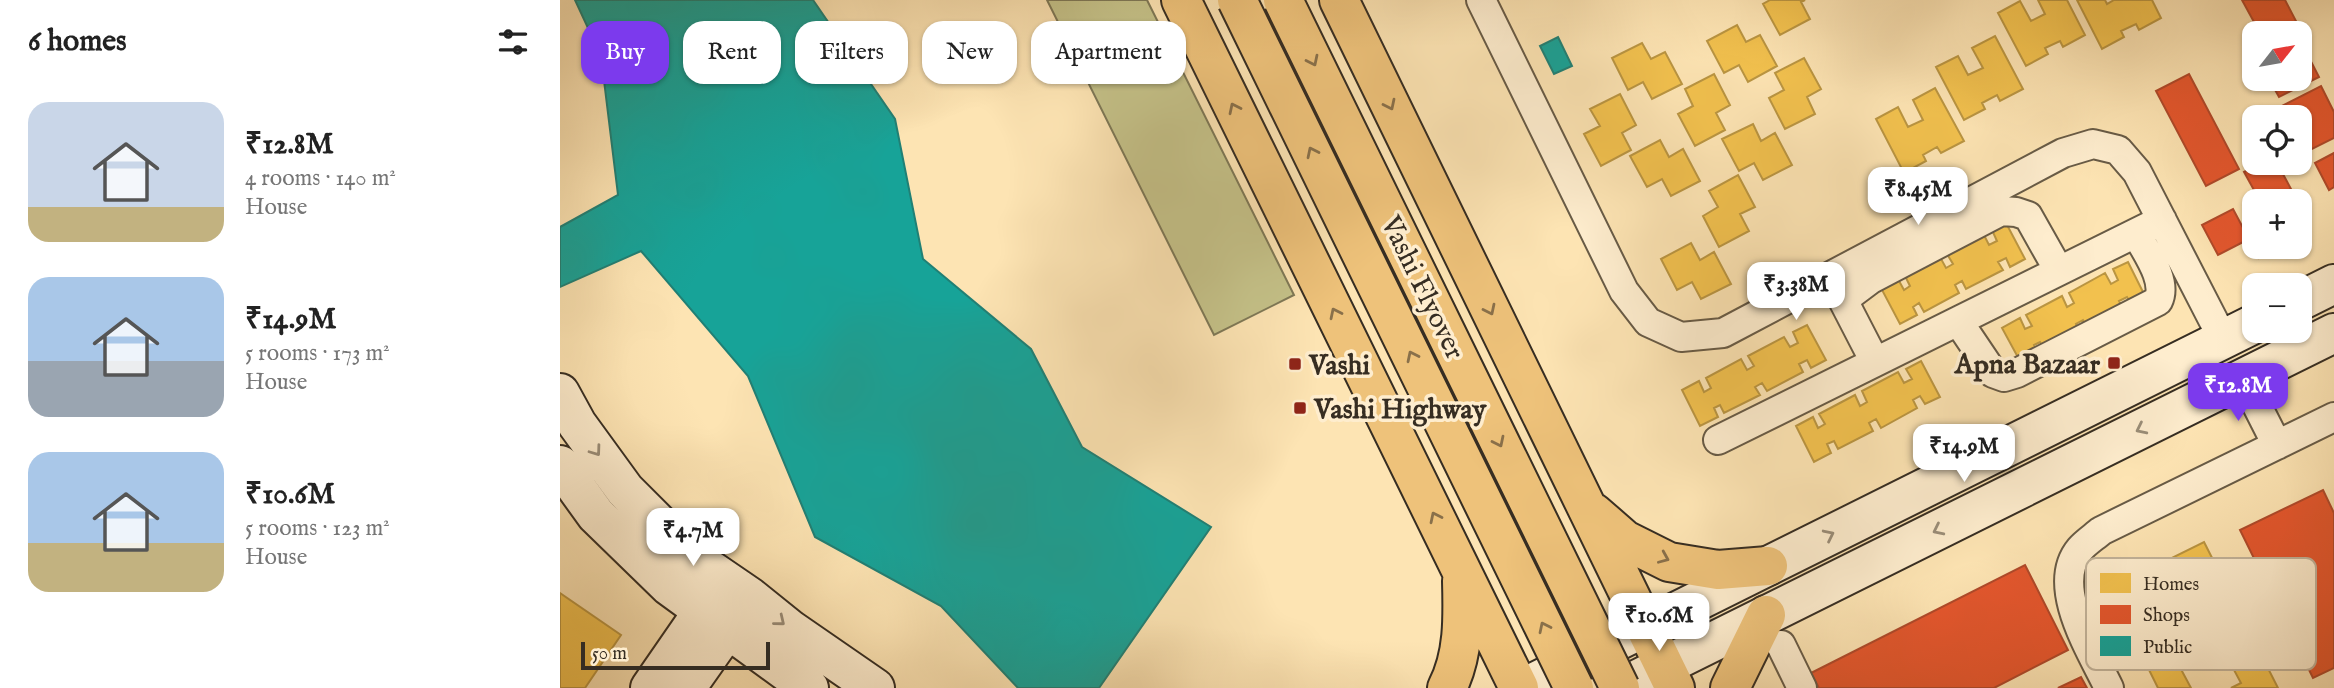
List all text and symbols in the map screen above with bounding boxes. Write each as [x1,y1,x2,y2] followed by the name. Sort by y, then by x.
[581,21,669,84] chip: Buy
[683,21,781,84] chip: Rent
[795,21,908,84] chip: Filters
[922,21,1017,84] chip: New
[1031,21,1186,84] chip: Apartment
[2242,21,2312,91] north arrow
[2242,21,2312,343] map controls
[28,23,127,61] text: 6 homes
[494,23,532,61] icon: filters
[1305,54,1319,66] one-way arrow
[1382,98,1396,110] one-way arrow
[1229,103,1243,115] one-way arrow
[2242,105,2312,175] button: locate
[245,126,334,164] text: ₹12.8M
[84,130,168,214] icon: home
[1306,147,1320,159] one-way arrow
[245,164,396,193] text: 4 rooms · 140 m²
[1861,168,1975,227] pin: ₹8.45M
[1884,175,1952,204] text: ₹8.45M
[2242,189,2312,259] button: +
[245,193,307,222] text: House
[1371,210,1472,366] street label: Vashi Flyover
[1739,262,1853,322] pin: ₹3.38M
[1763,270,1829,299] text: ₹3.38M
[2242,273,2312,343] button: −
[245,301,336,339] text: ₹14.9M
[1482,303,1496,315] one-way arrow
[84,305,168,389] icon: home
[1329,308,1343,320] one-way arrow
[245,339,390,368] text: 5 rooms · 173 m²
[1954,348,2101,383] place label: Apna Bazaar
[1308,349,1370,384] place label: Vashi
[1406,351,1420,363] one-way arrow
[2106,355,2122,371] marker: Apna Bazaar
[1287,356,1303,372] marker: Vashi
[2181,364,2295,423] pin: ₹12.8M
[245,368,307,397] text: House
[2204,371,2272,400] text: ₹12.8M
[1313,393,1487,428] place label: Vashi Highway
[1292,400,1308,416] marker: Vashi Highway
[2136,420,2148,434] one-way arrow
[1907,424,2021,484] pin: ₹14.9M
[1929,432,1999,461] text: ₹14.9M
[1491,435,1505,447] one-way arrow
[588,443,600,456] one-way arrow
[245,476,335,514] text: ₹10.6M
[84,480,168,564] icon: home
[644,508,742,568] pin: ₹4.7M
[1429,512,1443,524] one-way arrow
[245,514,390,543] text: 5 rooms · 123 m²
[662,516,724,545] text: ₹4.7M
[1933,522,1945,536] one-way arrow
[1822,530,1834,544] one-way arrow
[245,543,307,572] text: House
[1656,550,1669,564] one-way arrow
[2086,558,2316,670] legend
[2143,573,2199,597] text: Homes
[1602,594,1716,653] pin: ₹10.6M
[1624,601,1694,630] text: ₹10.6M
[2143,604,2190,628] text: Shops
[771,613,784,625] one-way arrow
[1538,622,1552,634] one-way arrow
[2143,636,2192,660] text: Public
[581,639,770,671] scale bar
[592,642,627,666] text: 50 m

